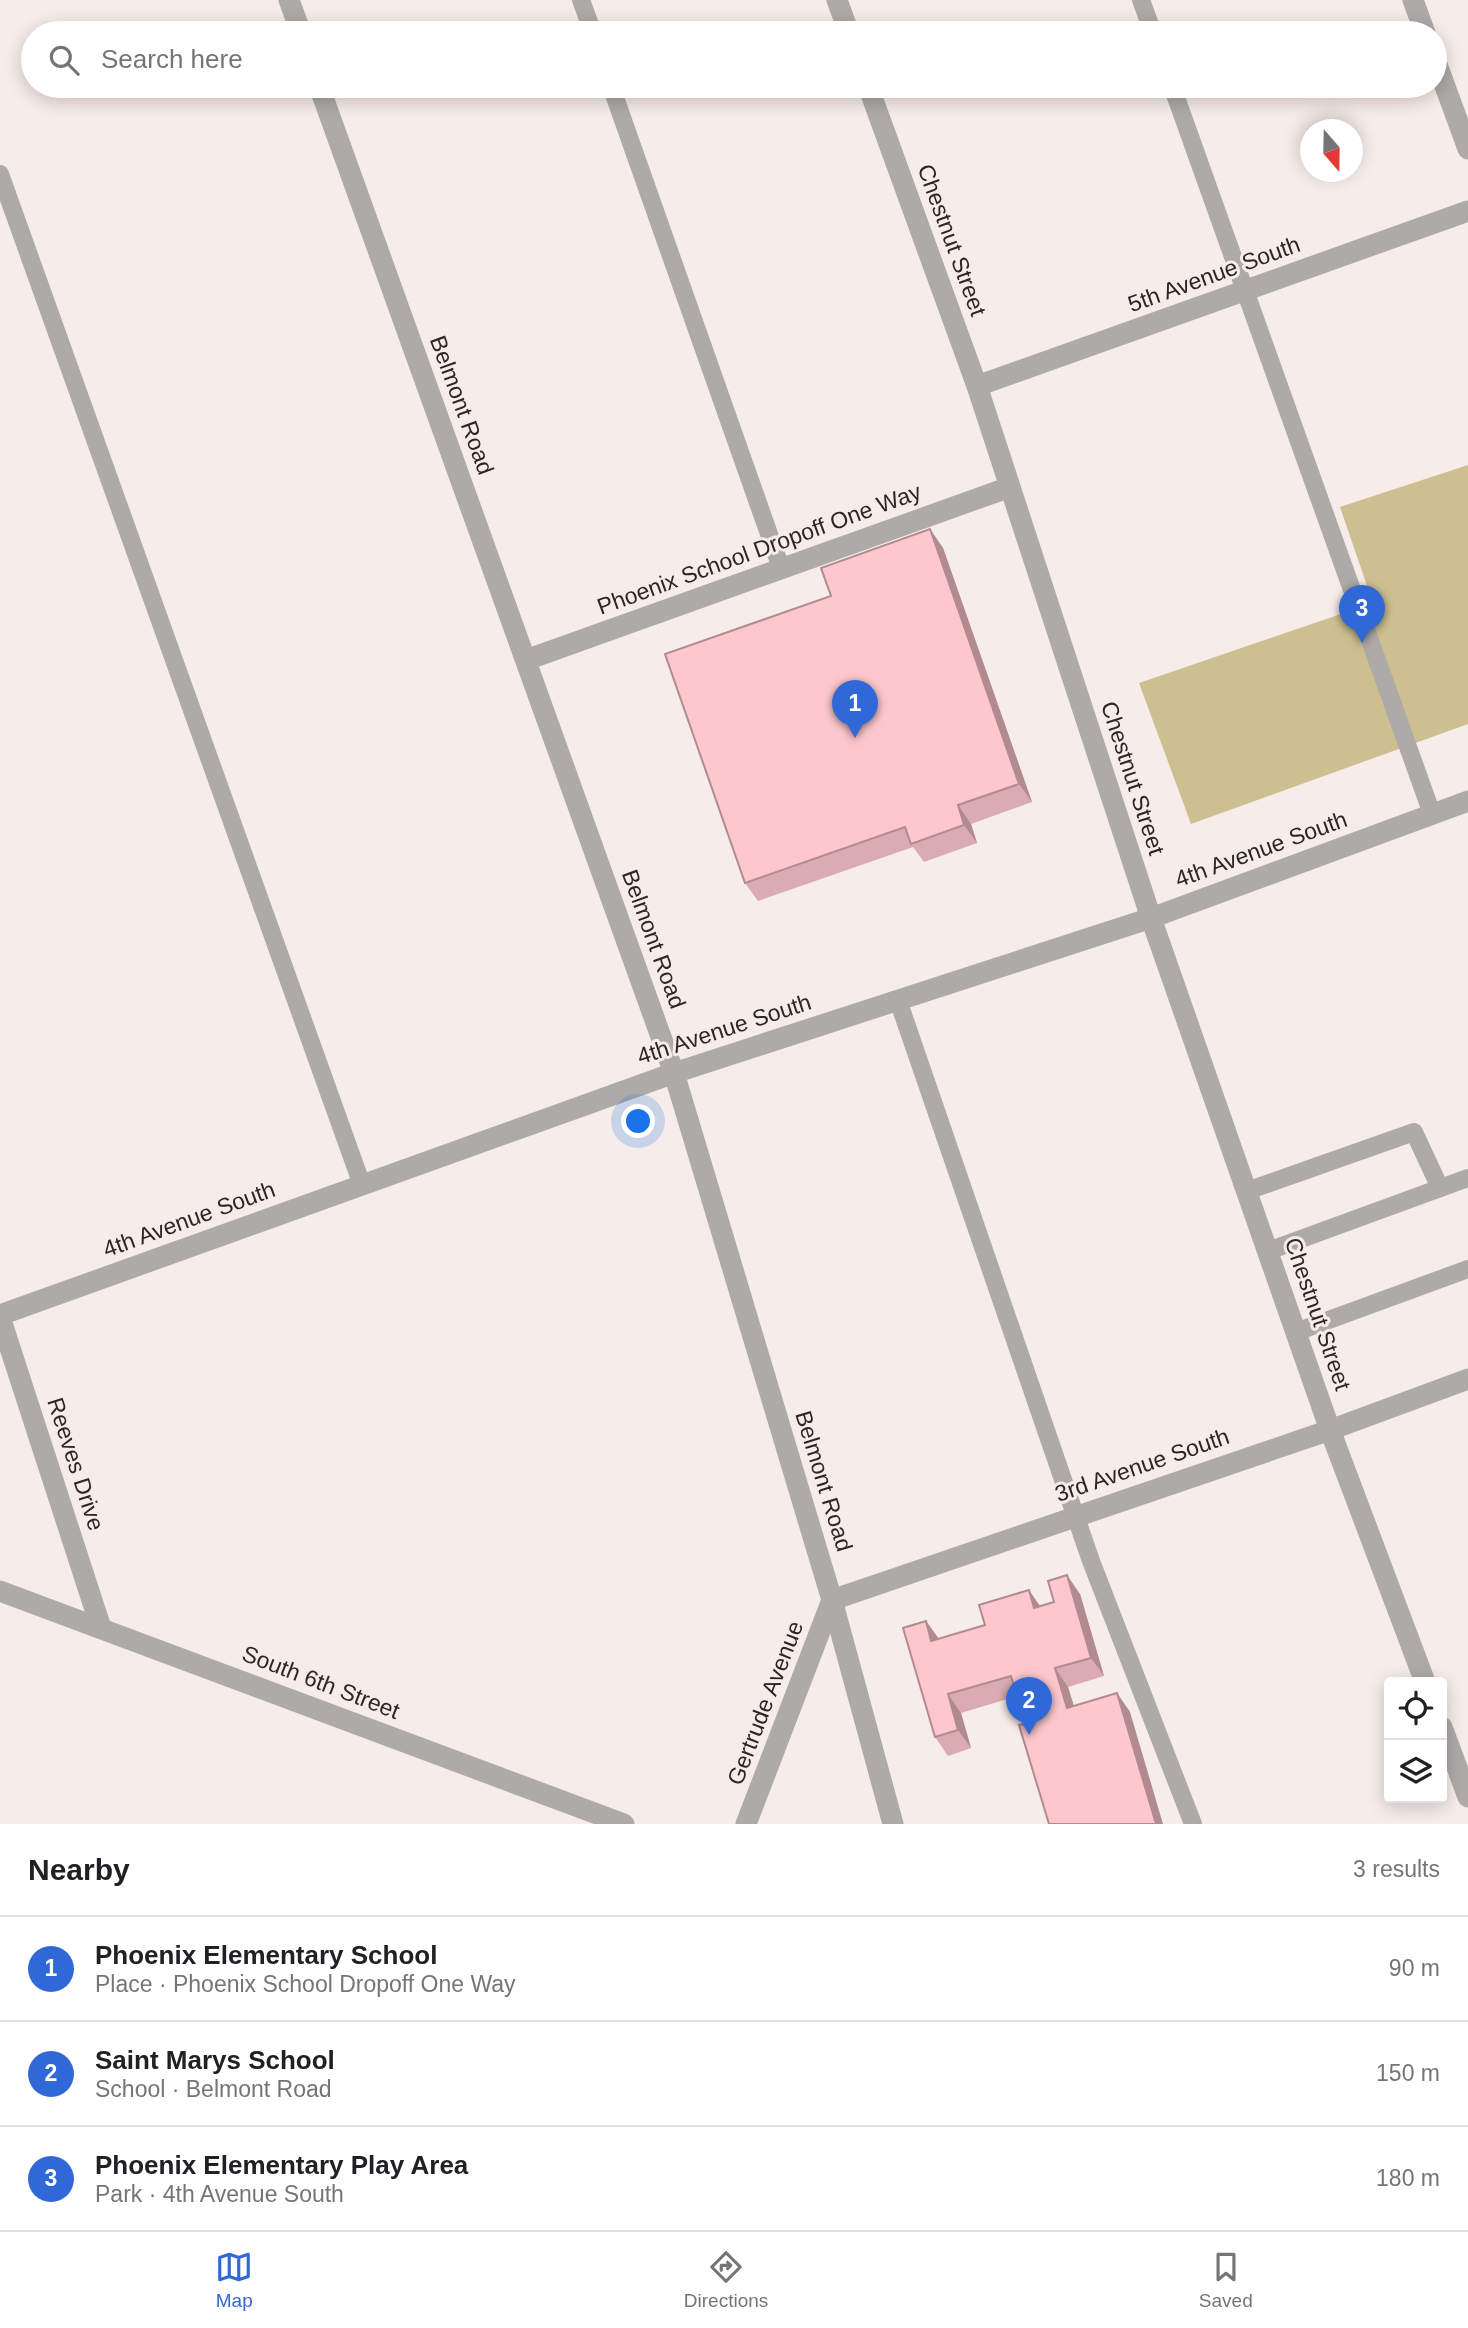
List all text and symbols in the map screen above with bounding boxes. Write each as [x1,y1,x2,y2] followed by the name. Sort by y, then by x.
[21,21,1447,98] search box
[45,41,83,79] icon: search
[101,44,243,74] text: Search here
[1300,119,1363,182] north arrow
[912,160,992,320] street label: Chestnut Street
[1124,231,1304,317] street label: 5th Avenue South
[425,332,499,478] street label: Belmont Road
[594,478,925,620] street label: Phoenix School Dropoff One Way
[1339,585,1385,643] pin: 3
[832,680,878,738] pin: 1
[1096,698,1170,859] street label: Chestnut Street
[1171,806,1351,892] street label: 4th Avenue South
[617,866,691,1012] street label: Belmont Road
[634,989,814,1069] street label: 4th Avenue South
[621,1104,655,1138] your location
[99,1176,279,1262] street label: 4th Avenue South
[1280,1234,1357,1394] street label: Chestnut Street
[42,1394,110,1534] street label: Reeves Drive
[790,1408,858,1554] street label: Belmont Road
[1052,1423,1232,1507] street label: 3rd Avenue South
[722,1617,808,1789] street label: Gertrude Avenue
[239,1640,404,1724] street label: South 6th Street
[1006,1677,1052,1735] pin: 2
[1384,1677,1447,1803] map controls
[1384,1677,1447,1740] button: locate
[1384,1740,1447,1803] button: layers
[28,1853,130,1886] text: Nearby
[1353,1856,1440,1882] text: 3 results
[95,1940,437,1970] text: Phoenix Elementary School
[45,1955,57,1981] text: 1
[1389,1955,1440,1981] text: 90 m
[95,1971,516,1997] text: Place · Phoenix School Dropoff One Way
[95,2045,335,2075] text: Saint Marys School
[45,2060,57,2086] text: 2
[1376,2060,1440,2086] text: 150 m
[95,2076,332,2102] text: School · Belmont Road
[95,2150,468,2180] text: Phoenix Elementary Play Area
[45,2165,57,2191] text: 3
[1376,2165,1440,2191] text: 180 m
[95,2181,344,2207] text: Park · 4th Avenue South
[215,2248,253,2312] tab: Map
[684,2248,768,2312] tab: Directions
[1199,2248,1253,2312] tab: Saved

